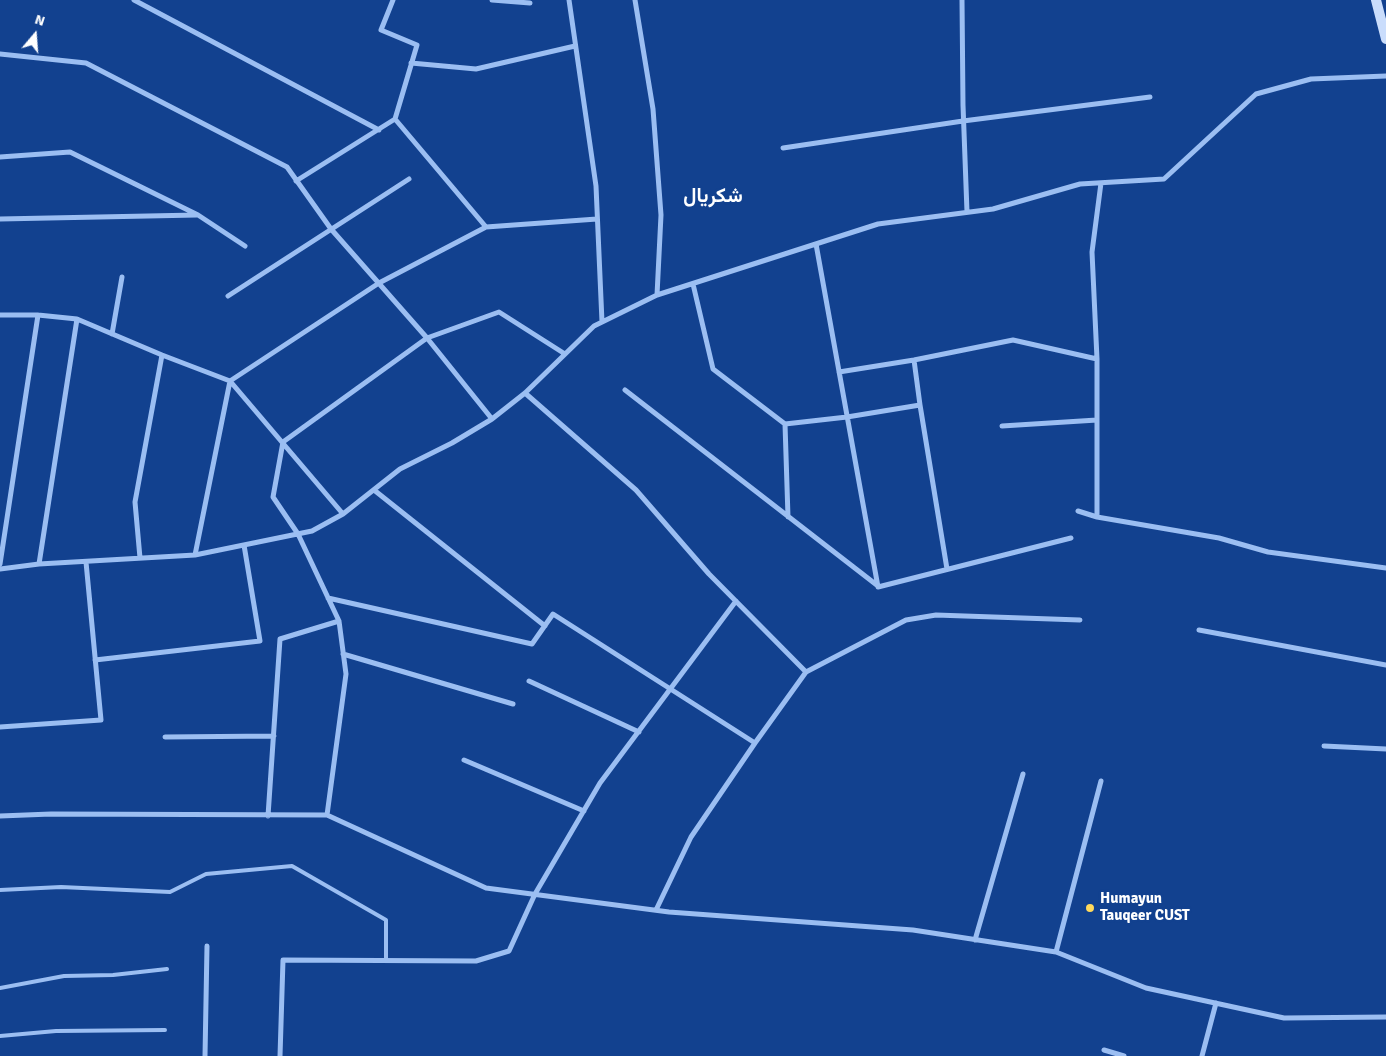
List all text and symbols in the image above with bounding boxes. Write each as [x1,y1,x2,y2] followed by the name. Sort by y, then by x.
[10,10,60,60] north arrow
[33,11,47,30] text: N
[683,185,743,209] district label: شکریال
[1100,890,1190,925] place label: Humayun Tauqeer CUST
[1084,902,1096,914] marker: Humayun Tauqeer CUST

